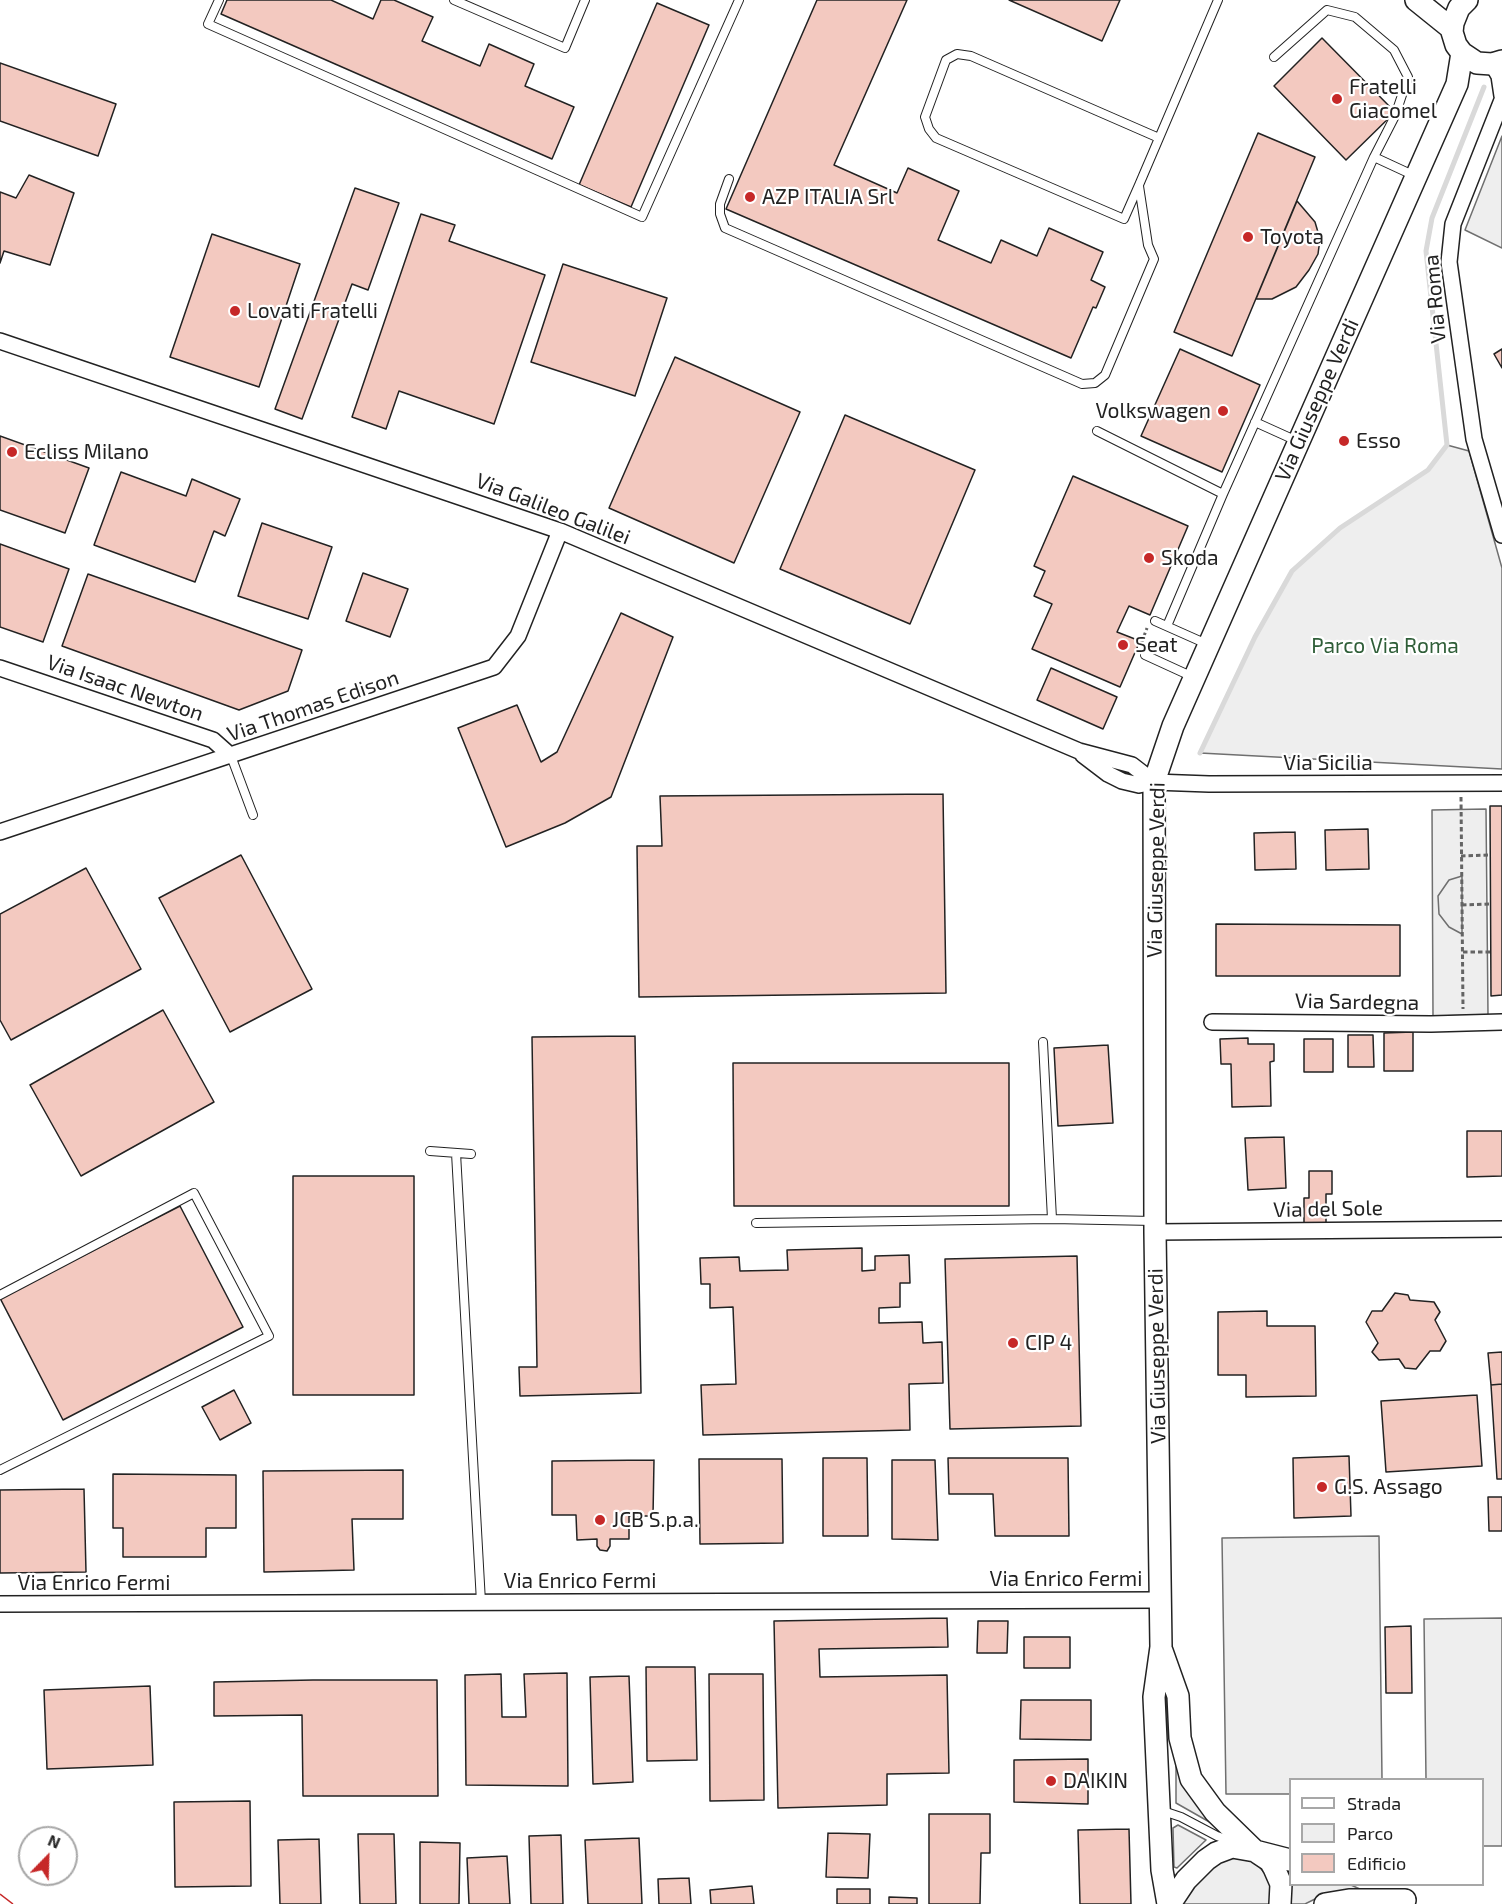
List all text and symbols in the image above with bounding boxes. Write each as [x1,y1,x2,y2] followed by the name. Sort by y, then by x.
[1349,74,1437,124] place label: Fratelli Giacomel
[1330,92,1344,106] marker: Fratelli Giacomel
[762,184,894,210] place label: AZP ITALIA Srl
[743,190,757,204] marker: AZP ITALIA Srl
[1260,224,1324,250] place label: Toyota
[1241,230,1255,244] marker: Toyota
[1419,254,1451,344] street label: Via Roma
[247,298,378,324] place label: Lovati Fratelli
[228,304,242,318] marker: Lovati Fratelli
[1270,315,1364,485] street label: Via Giuseppe Verdi
[1096,398,1211,424] place label: Volkswagen
[1216,404,1230,418] marker: Volkswagen
[1356,428,1401,454] place label: Esso
[1337,434,1351,448] marker: Esso
[24,439,149,465] place label: Ecliss Milano
[5,445,19,459] marker: Ecliss Milano
[472,468,634,550] street label: Via Galileo Galilei
[1161,545,1219,571] place label: Skoda
[1142,551,1156,565] marker: Skoda
[1135,632,1178,658] place label: Seat
[1311,633,1459,659] park label: Parco Via Roma
[1116,638,1130,652] marker: Seat
[43,649,207,727] street label: Via Isaac Newton
[224,665,402,747] street label: Via Thomas Edison
[1283,750,1373,776] street label: Via Sicilia
[1142,782,1170,958] street label: Via Giuseppe Verdi
[1295,988,1419,1016] street label: Via Sardegna
[1273,1195,1383,1223] street label: Via del Sole
[1143,1268,1171,1444] street label: Via Giuseppe Verdi
[1025,1330,1072,1356] place label: CIP 4
[1006,1336,1020,1350] marker: CIP 4
[1334,1474,1443,1500] place label: G.S. Assago
[1315,1480,1329,1494] marker: G.S. Assago
[612,1507,699,1533] place label: JCB S.p.a.
[593,1513,607,1527] marker: JCB S.p.a.
[990,1566,1142,1592] street label: Via Enrico Fermi
[504,1568,656,1594] street label: Via Enrico Fermi
[18,1570,170,1596] street label: Via Enrico Fermi
[1063,1768,1128,1794] place label: DAIKIN
[1044,1774,1058,1788] marker: DAIKIN
[1289,1778,1484,1886] legend
[1347,1792,1401,1814] text: Strada
[1347,1822,1393,1844] text: Parco
[18,1826,78,1886] north arrow
[45,1830,63,1852] text: N
[1347,1852,1406,1874] text: Edificio

